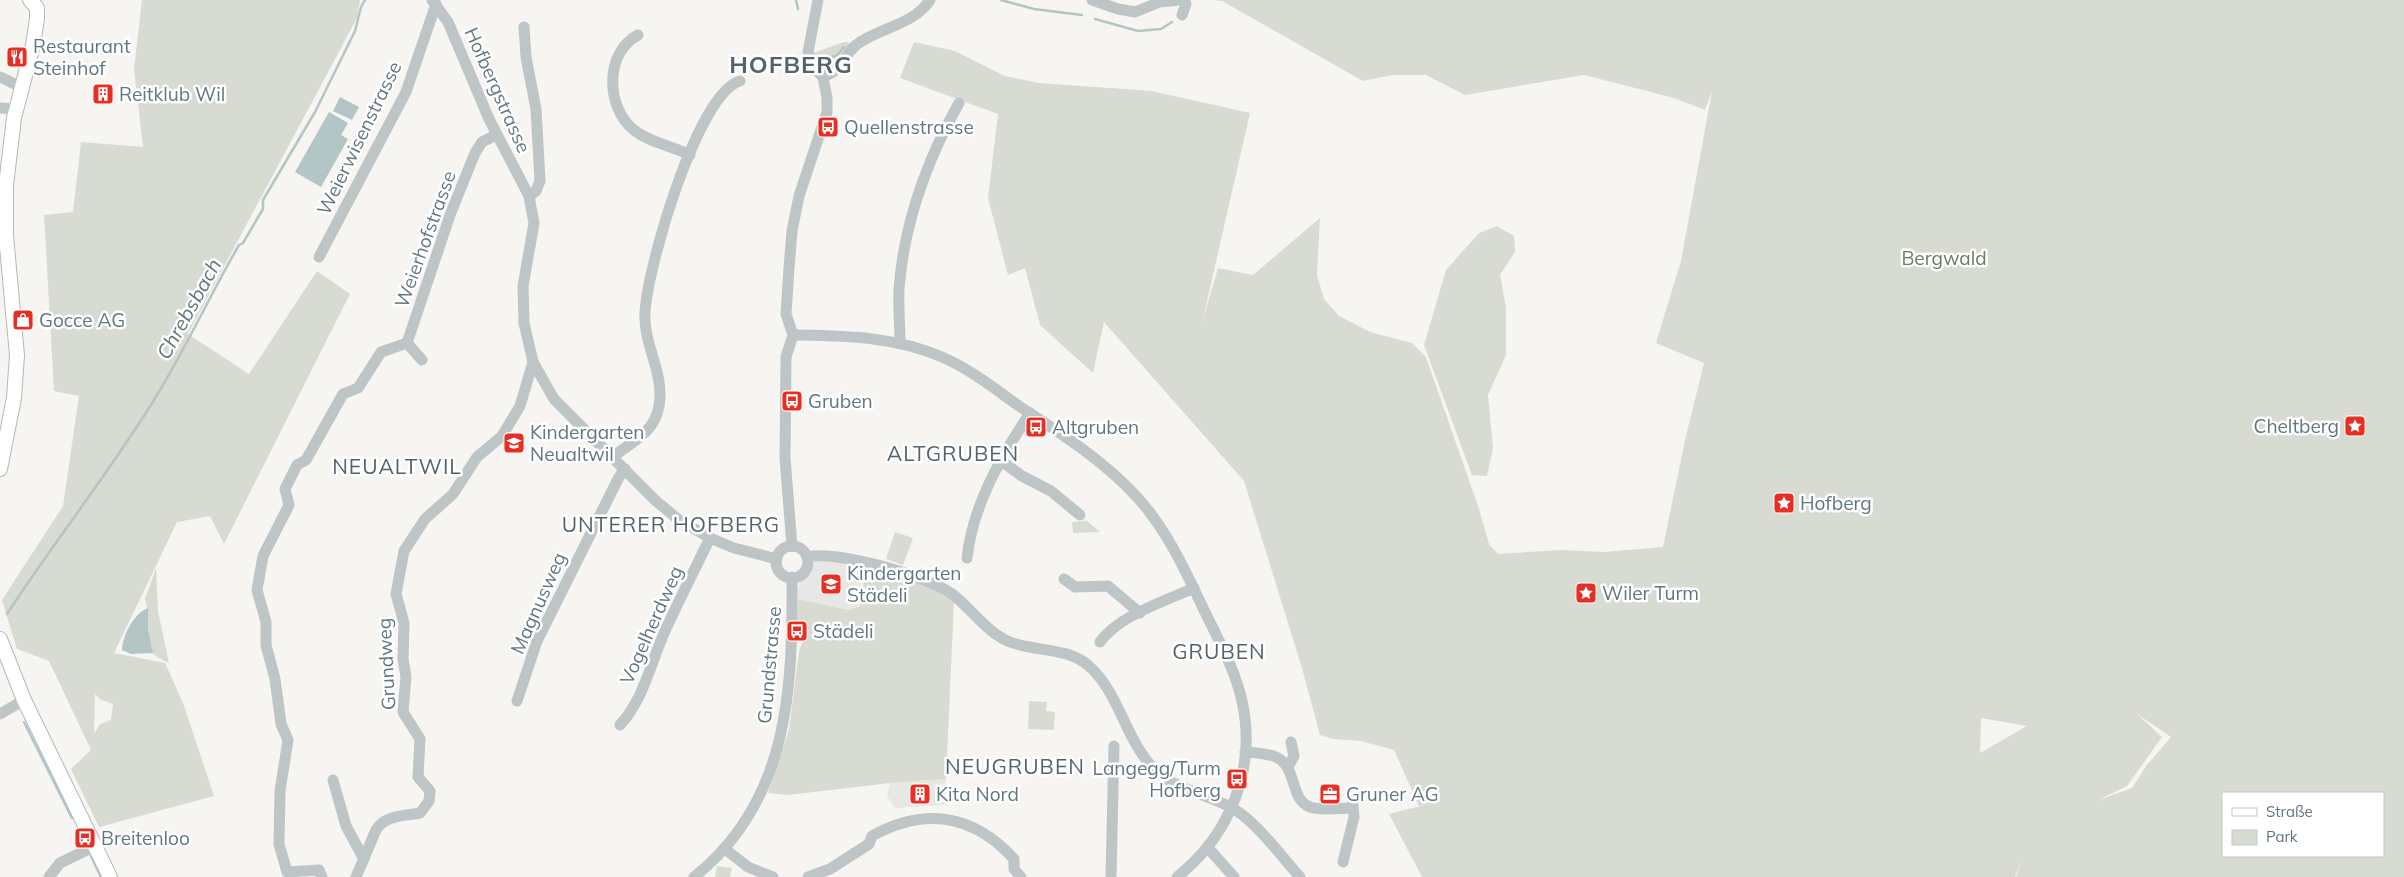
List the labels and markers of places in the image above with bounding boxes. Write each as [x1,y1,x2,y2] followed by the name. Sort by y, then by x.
[33,34,131,80] place label: Restaurant Steinhof
[5,45,29,69] restaurant icon: Restaurant Steinhof
[91,82,115,106] building icon: Reitklub Wil
[119,82,225,106] place label: Reitklub Wil
[816,115,840,139] bus stop icon: Quellenstrasse
[844,115,974,139] place label: Quellenstrasse
[11,308,35,332] shop icon: Gocce AG
[39,308,125,332] place label: Gocce AG
[780,389,804,413] bus stop icon: Gruben
[808,389,873,413] place label: Gruben
[2253,414,2339,438] place label: Cheltberg
[2343,414,2367,438] place icon: Cheltberg
[1024,415,1048,439] bus stop icon: Altgruben
[1052,415,1139,439] place label: Altgruben
[530,420,645,466] place label: Kindergarten Neualtwil
[502,431,526,455] school or university icon: Kindergarten Neualtwil
[1772,491,1796,515] place icon: Hofberg
[1800,491,1872,515] place label: Hofberg
[847,561,962,607] place label: Kindergarten Städeli
[819,572,843,596] school or university icon: Kindergarten Städeli
[1574,581,1598,605] place icon: Wiler Turm
[1602,581,1699,605] place label: Wiler Turm
[785,619,809,643] bus stop icon: Städeli
[813,619,874,643] place label: Städeli
[1093,756,1221,802] place label: Langegg/Turm Hofberg
[1225,767,1249,791] bus stop icon: Langegg/Turm Hofberg
[908,782,932,806] building icon: Kita Nord
[936,782,1019,806] place label: Kita Nord
[1318,782,1342,806] office icon: Gruner AG
[1346,782,1439,806] place label: Gruner AG
[73,826,97,850] bus stop icon: Breitenloo
[101,826,190,850] place label: Breitenloo

